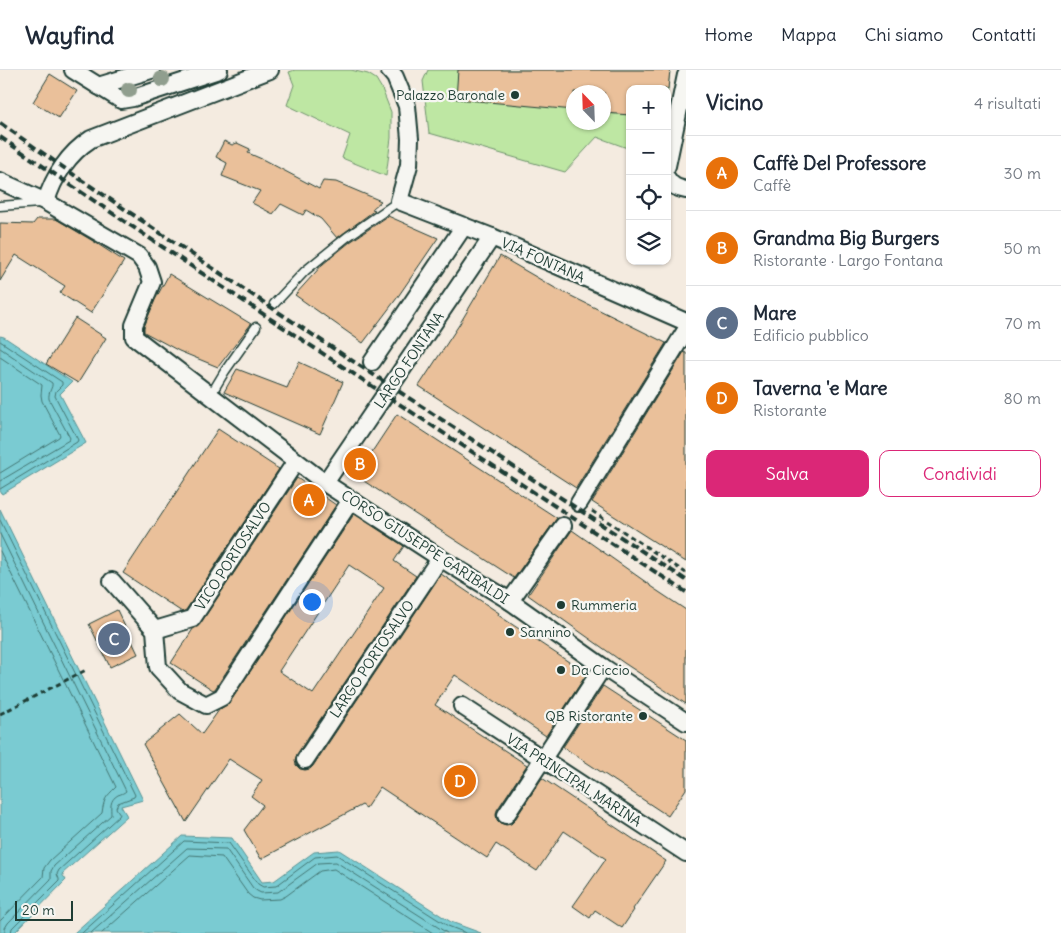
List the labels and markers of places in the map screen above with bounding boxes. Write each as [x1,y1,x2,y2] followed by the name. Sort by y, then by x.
[396,86,505,104] place label: Palazzo Baronale
[509,89,521,101] marker: Palazzo Baronale
[344,445,376,483] pin: B
[293,481,325,519] pin: A
[571,596,637,614] place label: Rummeria
[555,599,567,611] marker: Rummeria
[98,620,130,658] pin: C
[520,623,571,641] place label: Sannino
[504,626,516,638] marker: Sannino
[571,661,630,679] place label: Da Ciccio
[555,664,567,676] marker: Da Ciccio
[545,707,633,725] place label: QB Ristorante
[637,710,649,722] marker: QB Ristorante
[444,762,476,800] pin: D

